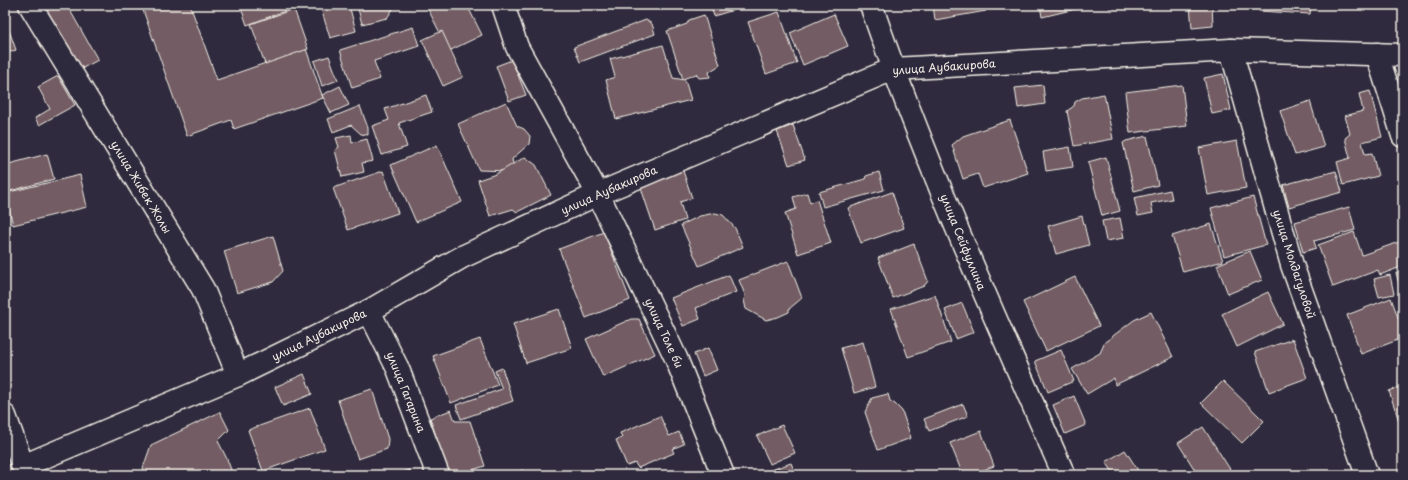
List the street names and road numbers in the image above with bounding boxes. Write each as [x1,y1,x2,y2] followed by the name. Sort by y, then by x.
[892,54,996,79] street label: улица Аубакирова
[107,137,176,237] street label: улица Жибек Жолы
[558,161,660,218] street label: улица Аубакирова
[936,191,991,293] street label: улица Сейфуллина
[1269,207,1320,321] street label: улица Молдагуловой
[641,295,688,371] street label: улица Толе би
[269,304,369,365] street label: улица Аубакирова
[382,349,430,435] street label: улица Гагарина

